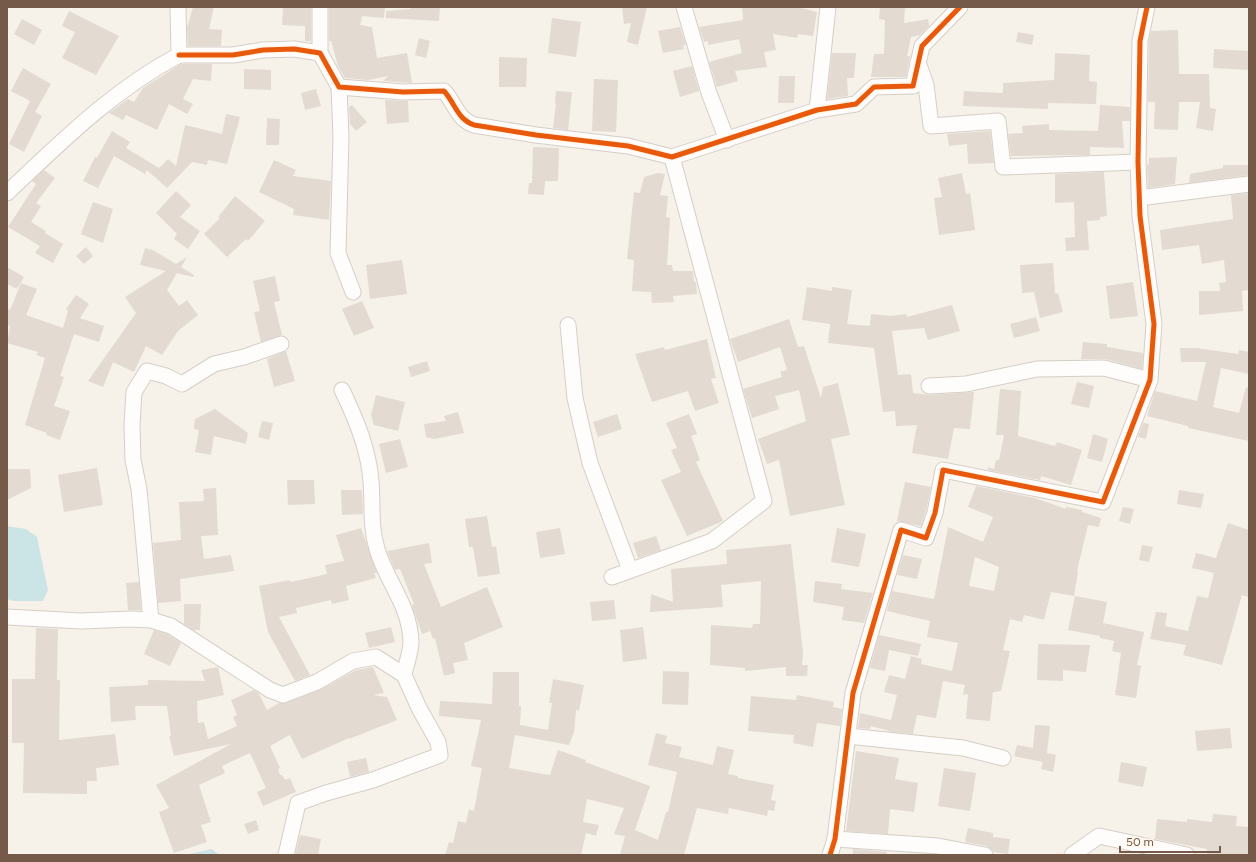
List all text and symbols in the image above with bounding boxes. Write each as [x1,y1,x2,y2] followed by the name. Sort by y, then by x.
[1120,828,1220,854] scale bar
[1126,835,1154,849] text: 50 m

